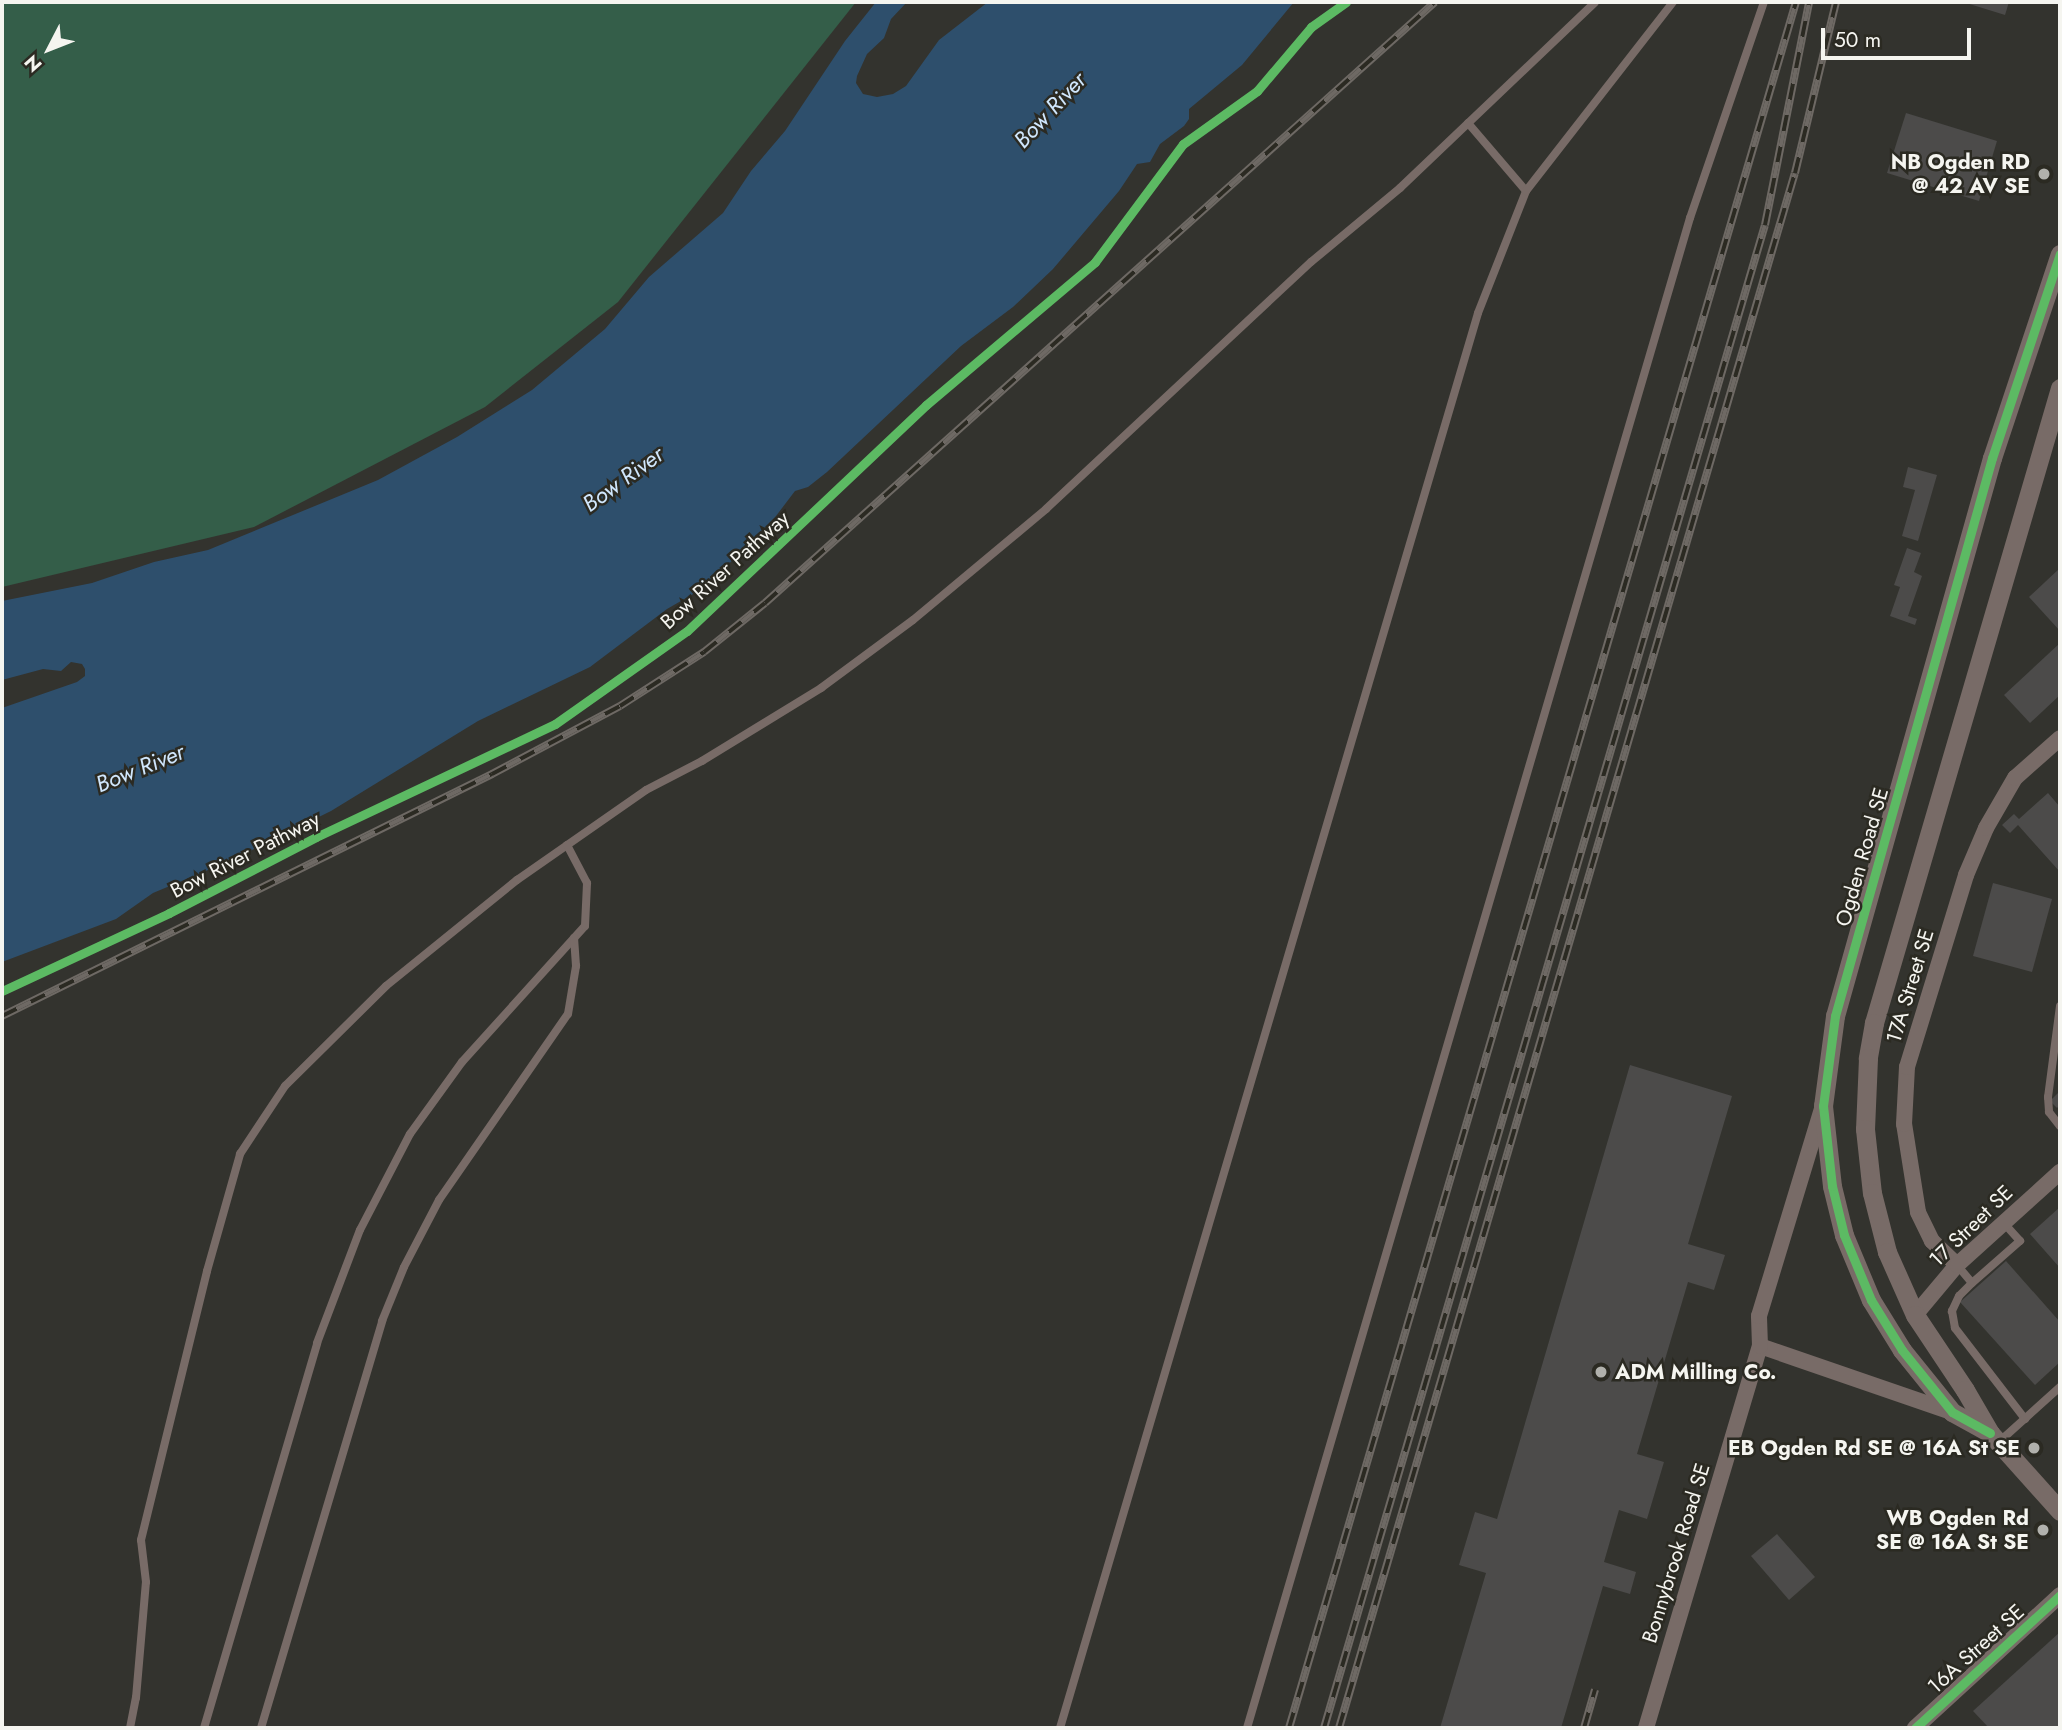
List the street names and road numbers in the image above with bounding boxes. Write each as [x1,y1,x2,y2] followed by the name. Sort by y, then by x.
[655,506,795,634] street label: Bow River Pathway
[1830,785,1894,929] street label: Ogden Road SE
[166,806,324,904] street label: Bow River Pathway
[1881,926,1939,1046] street label: 17A Street SE
[1924,1180,2018,1272] street label: 17 Street SE
[1637,1460,1715,1646] street label: Bonnybrook Road SE
[1923,1599,2029,1699] street label: 16A Street SE

